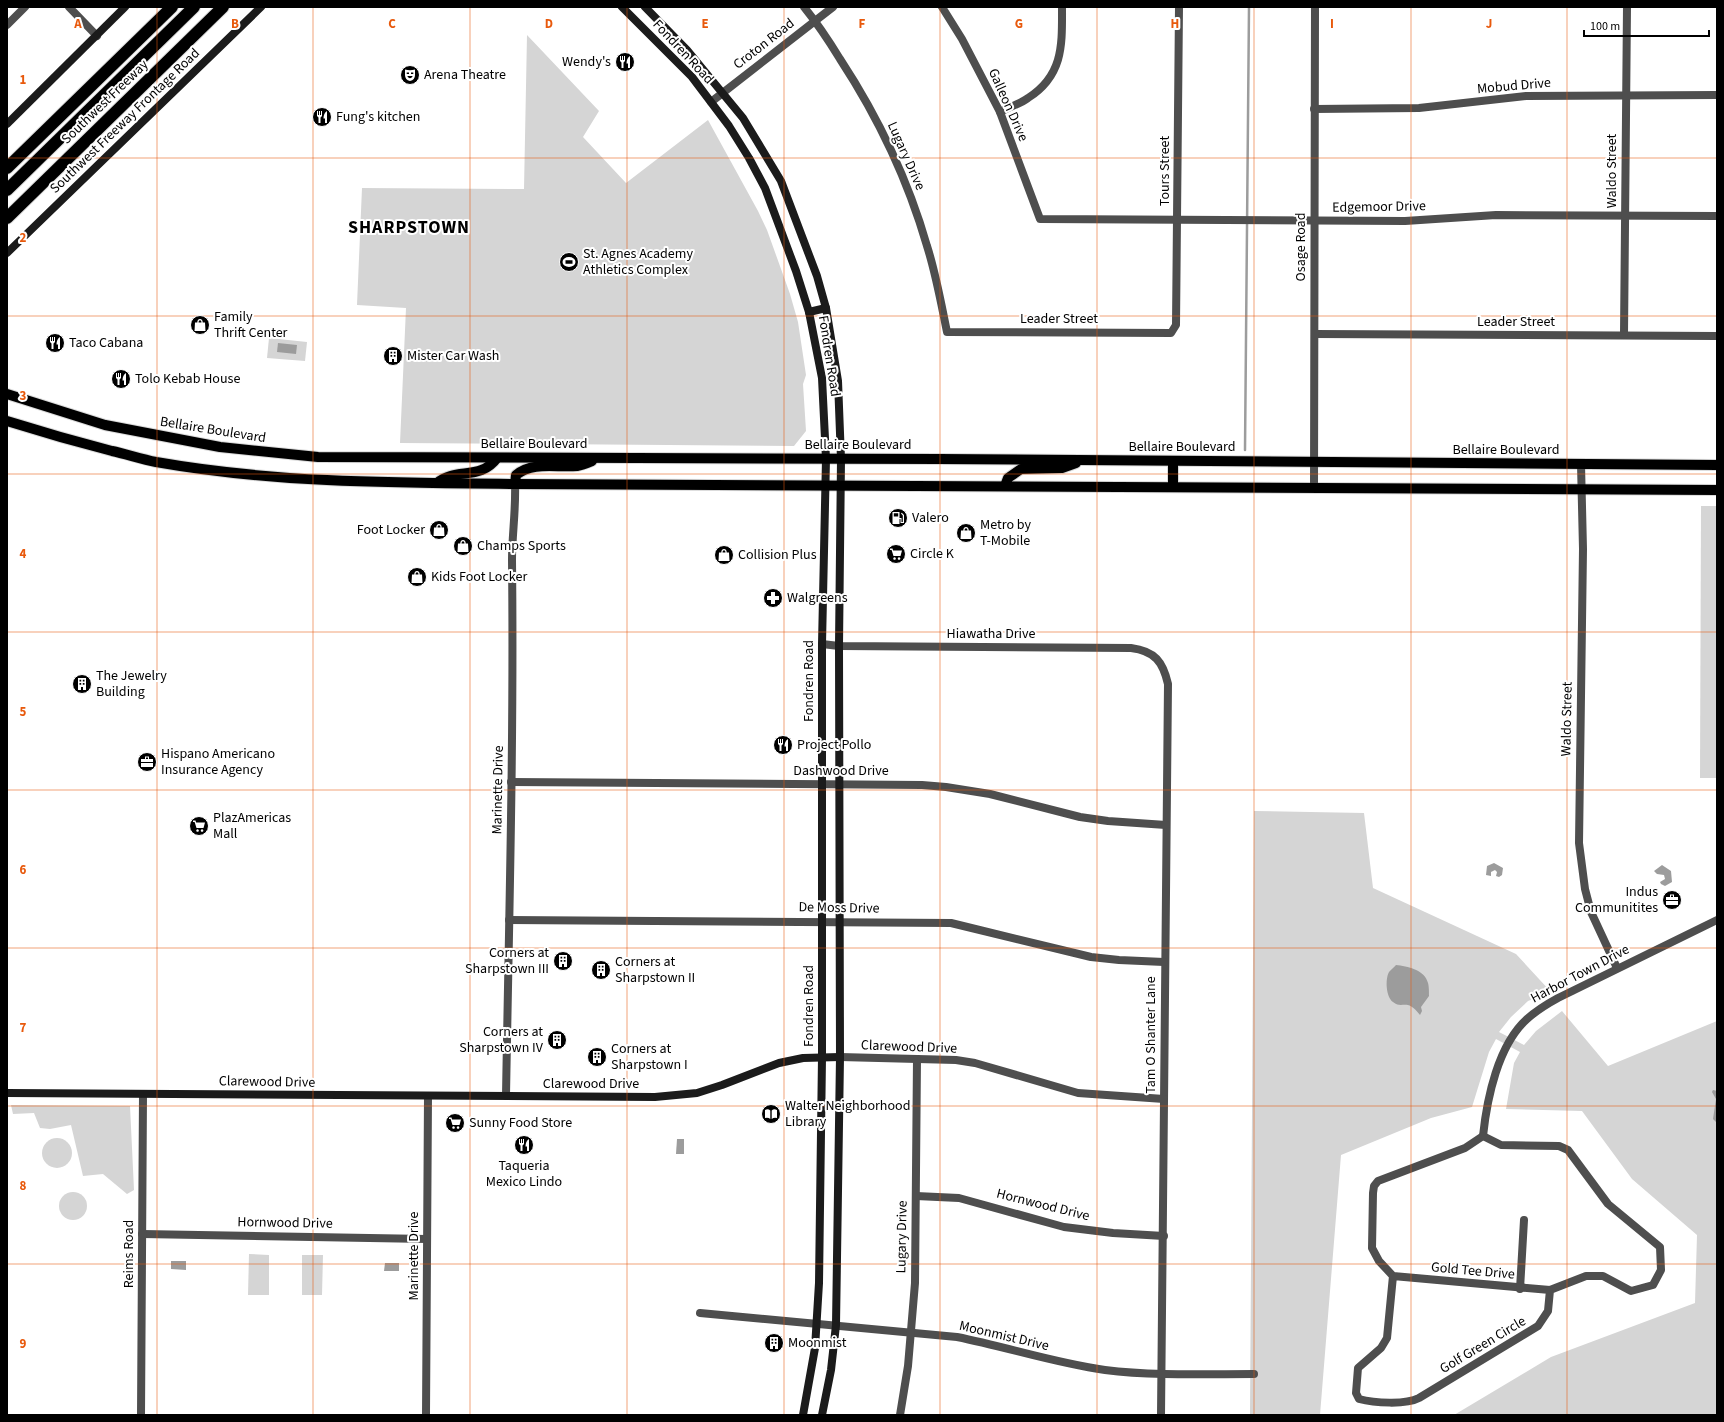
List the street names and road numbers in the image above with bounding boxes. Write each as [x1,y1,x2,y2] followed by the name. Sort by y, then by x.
[729,14,799,74] street label: Croton Road
[648,15,718,89] street label: Fondren Road
[46,44,204,198] street label: Southwest Freeway Frontage Road
[57,55,153,149] street label: Southwest Freeway
[983,65,1033,145] street label: Galleon Drive
[1476,73,1552,99] street label: Mobud Drive
[882,119,930,193] street label: Lugary Drive
[1602,133,1622,208] street label: Waldo Street
[1155,136,1175,206] street label: Tours Street
[1332,196,1426,218] street label: Edgemoor Drive
[1291,213,1311,281] street label: Osage Road
[1020,309,1098,329] street label: Leader Street
[1477,312,1555,332] street label: Leader Street
[813,314,845,398] street label: Fondren Road
[159,412,267,448] street label: Bellaire Boulevard
[480,434,588,454] street label: Bellaire Boulevard
[804,435,912,455] street label: Bellaire Boulevard
[1128,437,1236,457] street label: Bellaire Boulevard
[1452,440,1560,460] street label: Bellaire Boulevard
[947,624,1036,644] street label: Hiawatha Drive
[799,640,819,722] street label: Fondren Road
[1556,681,1578,756] street label: Waldo Street
[487,745,509,835] street label: Marinette Drive
[793,761,889,781] street label: Dashwood Drive
[798,897,880,919] street label: De Moss Drive
[1527,940,1633,1008] street label: Harbor Town Drive
[799,965,819,1047] street label: Fondren Road
[1141,976,1161,1094] street label: Tam O Shanter Lane
[860,1035,958,1059] street label: Clarewood Drive
[219,1071,315,1093] street label: Clarewood Drive
[543,1074,639,1094] street label: Clarewood Drive
[994,1184,1092,1226] street label: Hornwood Drive
[891,1200,913,1274] street label: Lugary Drive
[404,1211,424,1301] street label: Marinette Drive
[237,1212,333,1234] street label: Hornwood Drive
[119,1220,139,1288] street label: Reims Road
[1430,1257,1516,1285] street label: Gold Tee Drive
[1436,1311,1530,1379] street label: Golf Green Circle
[957,1316,1051,1356] street label: Moonmist Drive

